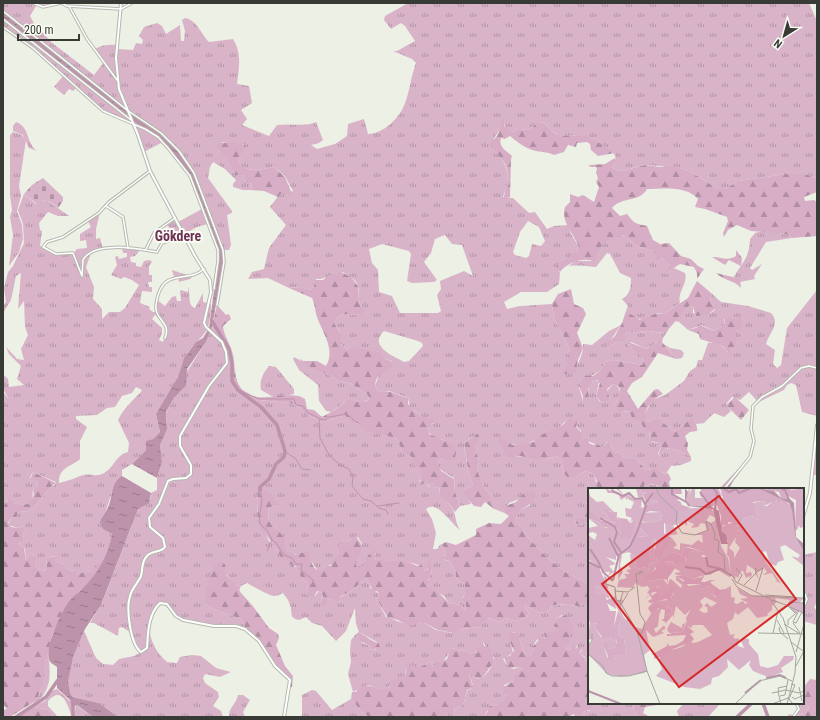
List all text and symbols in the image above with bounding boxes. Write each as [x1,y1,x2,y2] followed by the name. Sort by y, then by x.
[18,16,79,42] scale bar
[764,16,804,56] north arrow
[24,23,54,37] text: 200 m
[771,36,785,51] text: N
[155,228,202,244] district label: Gökdere
[588,488,804,704] inset map

